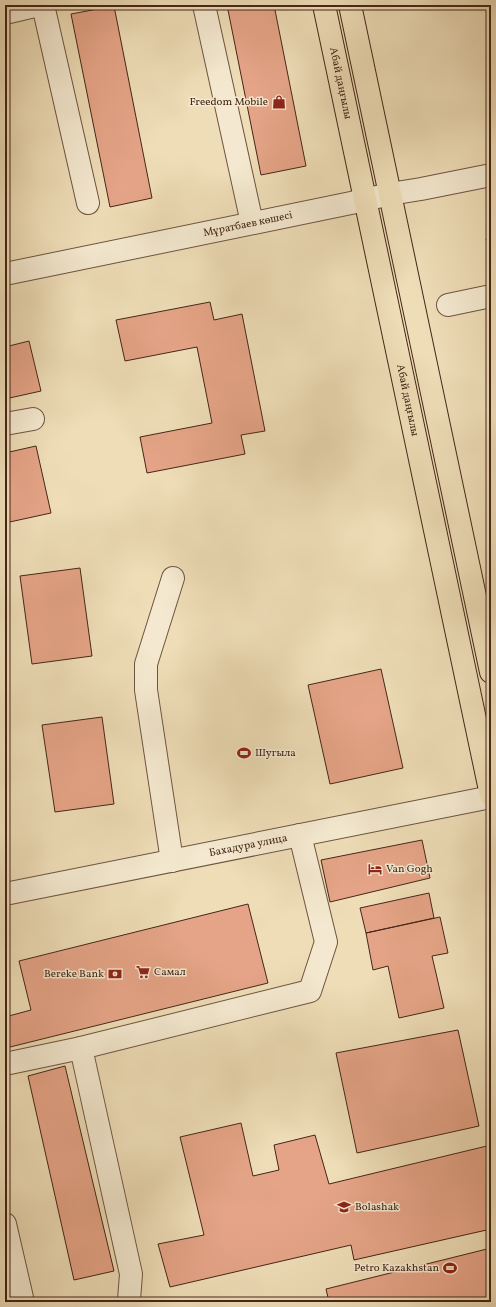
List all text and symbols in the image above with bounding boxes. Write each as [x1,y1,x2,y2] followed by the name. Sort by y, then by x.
[326,46,355,121] street label: Абай даңғылы
[271,94,287,110] shop icon: Freedom Mobile
[190,95,268,110] place label: Freedom Mobile
[202,208,294,241] street label: Мұратбаев көшесі
[393,363,423,438] street label: Абай даңғылы
[236,745,252,761] sports icon: Шугыла
[255,746,296,761] place label: Шугыла
[208,830,289,861] street label: Бахадура улица
[367,861,383,877] hotel icon: Van Gogh
[386,862,433,877] place label: Van Gogh
[135,964,151,980] supermarket icon: Самал
[154,965,186,980] place label: Самал
[107,966,123,982] bank icon: Bereke Bank
[44,967,104,982] place label: Bereke Bank
[336,1199,352,1215] school or university icon: Bolashak
[355,1200,399,1215] place label: Bolashak
[442,1260,458,1276] sports icon: Petro Kazakhstan
[354,1261,439,1276] place label: Petro Kazakhstan

